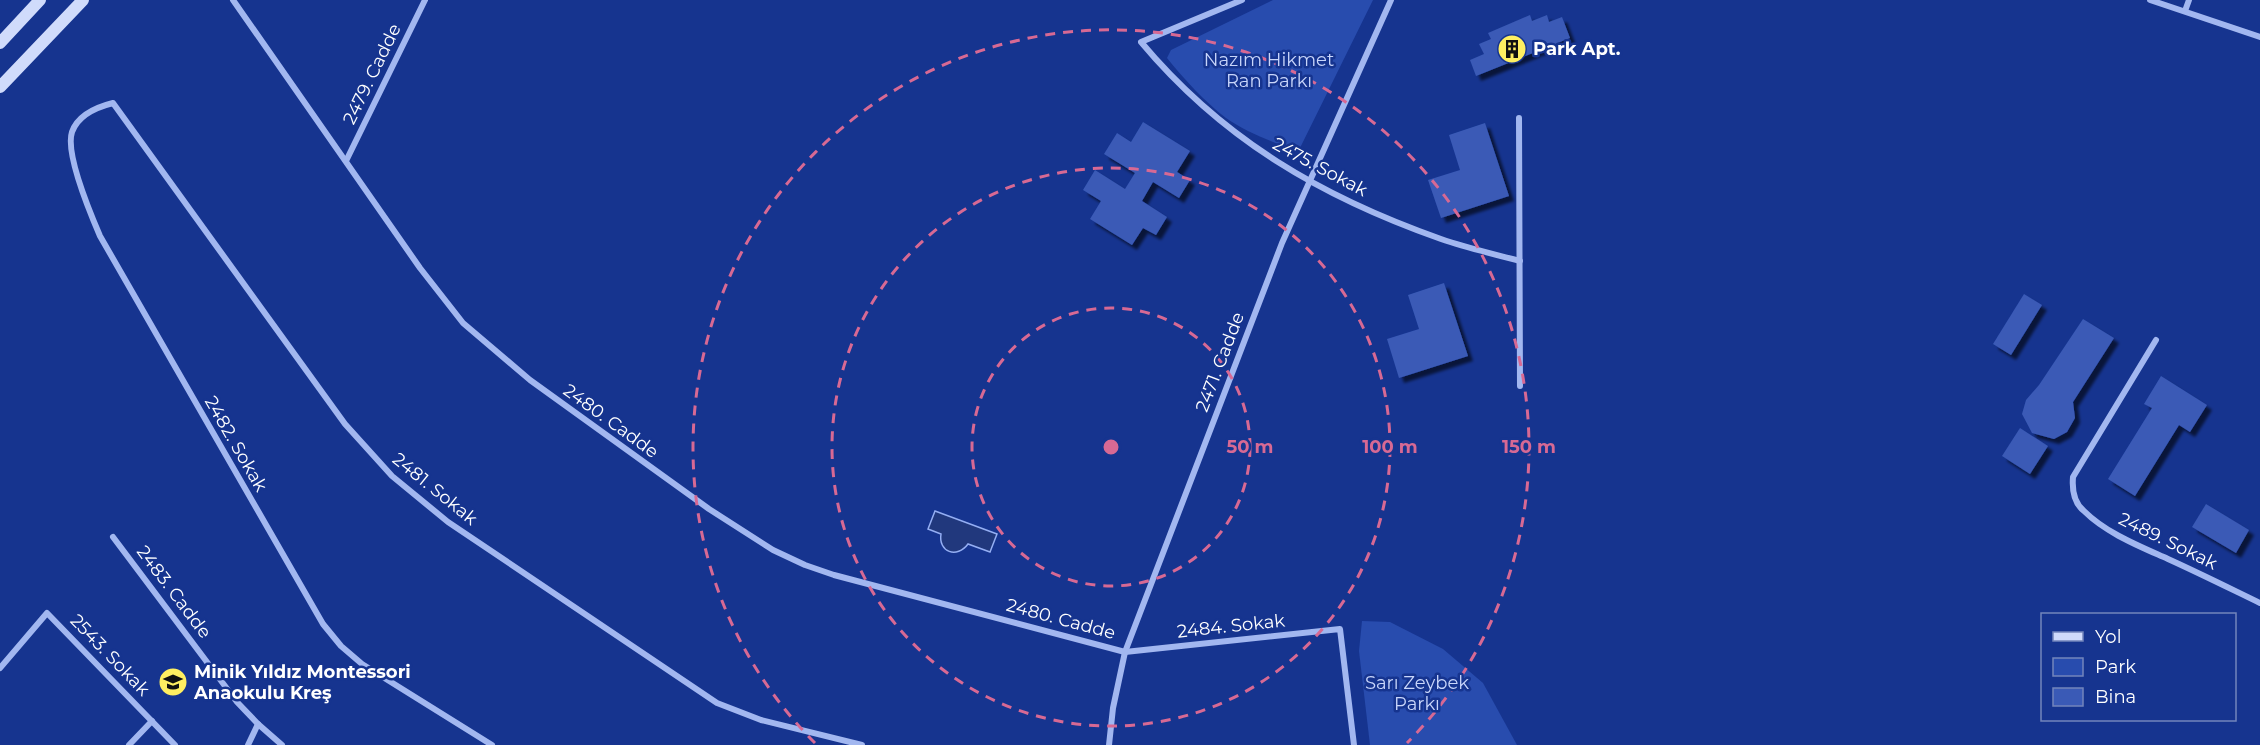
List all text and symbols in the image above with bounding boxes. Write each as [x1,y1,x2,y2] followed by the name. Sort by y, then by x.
[338,20,406,128] street label: 2479. Cadde
[1496,33,1528,65] building icon: Park Apt.
[1533,38,1621,60] place label: Park Apt.
[1204,49,1334,92] park label: Nazım Hikmet Ran Parkı
[1269,133,1371,201] street label: 2475. Sokak
[1191,309,1249,415] street label: 2471. Cadde
[559,379,663,463] street label: 2480. Cadde
[200,392,272,496] street label: 2482. Sokak
[1227,436,1273,458] text: 50 m
[1362,436,1418,458] text: 100 m
[1502,436,1556,458] text: 150 m
[1101,437,1121,457] centre of rings
[388,448,482,530] street label: 2481. Sokak
[2115,508,2221,574] street label: 2489. Sokak
[132,541,216,643] street label: 2483. Cadde
[1004,594,1118,644] street label: 2480. Cadde
[1176,609,1286,643] street label: 2484. Sokak
[66,610,155,701] street label: 2543. Sokak
[2041,613,2236,721] legend
[2095,626,2121,648] text: Yol
[2095,656,2136,678] text: Park
[193,661,411,704] place label: Minik Yıldız Montessori Anaokulu Kreş
[157,666,189,698] school or university icon: Minik Yıldız Montessori Anaokulu Kreş
[1365,672,1469,715] park label: Sarı Zeybek Parkı
[2095,686,2136,708] text: Bina

